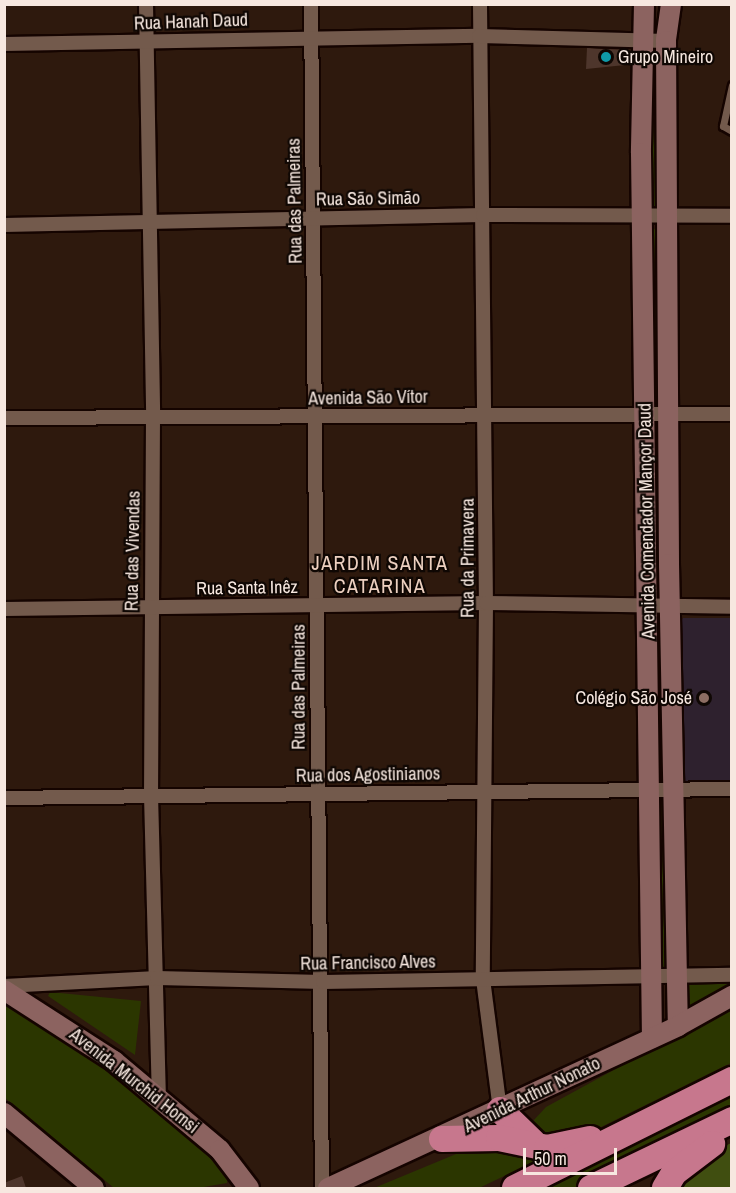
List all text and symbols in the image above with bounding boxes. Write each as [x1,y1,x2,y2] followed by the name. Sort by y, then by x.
[134,9,248,35] street label: Rua Hanah Daud
[618,46,713,68] place label: Grupo Mineiro
[599,50,613,64] marker: Grupo Mineiro
[283,138,307,264] street label: Rua das Palmeiras
[316,187,420,211] street label: Rua São Simão
[308,386,428,410] street label: Avenida São Vítor
[634,403,660,639] street label: Avenida Comendador Mançor Daud
[121,491,145,611] street label: Rua das Vivendas
[457,498,479,618] street label: Rua da Primavera
[311,550,449,597] district label: JARDIM SANTA CATARINA
[196,576,298,600] street label: Rua Santa Inêz
[288,624,310,750] street label: Rua das Palmeiras
[575,687,692,709] place label: Colégio São José
[697,691,711,705] marker: Colégio São José
[295,763,441,787] street label: Rua dos Agostinianos
[300,951,436,975] street label: Rua Francisco Alves
[65,1024,203,1138] street label: Avenida Murchid Homsi
[460,1052,604,1138] street label: Avenida Arthur Nonato
[526,1136,620,1174] scale bar
[534,1146,567,1171] text: 50 m

